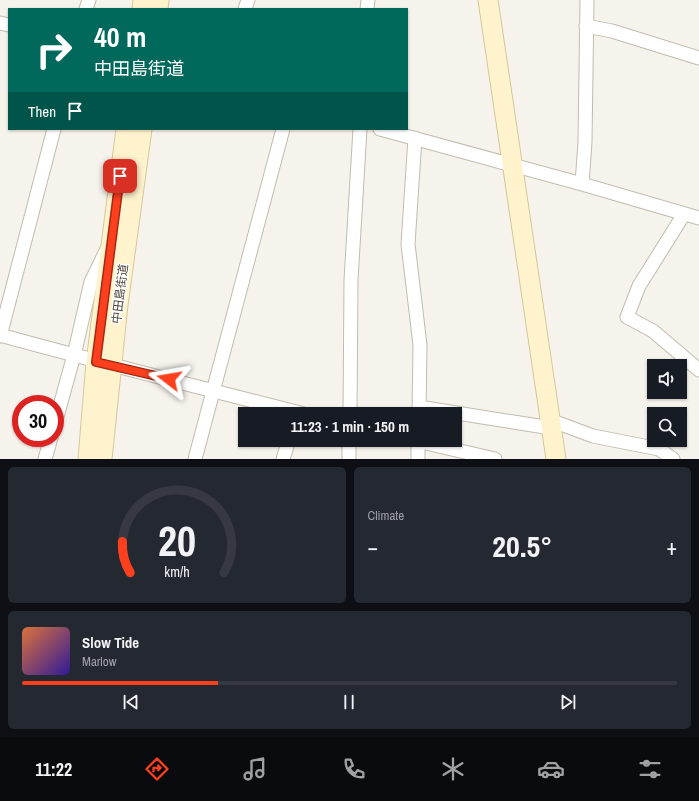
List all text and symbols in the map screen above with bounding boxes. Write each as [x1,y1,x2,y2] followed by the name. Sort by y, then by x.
[94,18,146,56] text: 40 m
[28,24,80,76] icon: right
[94,56,184,81] text: 中田島街道
[64,100,86,122] icon: arrive
[28,101,56,122] text: Then
[103,159,137,193] pin
[109,165,131,187] icon: arrive
[108,263,132,325] street label: 中田島街道
[148,358,190,400] position arrow
[647,359,687,447] map controls
[647,359,687,399] button: sound
[12,395,64,447] speed limit sign: 30
[647,407,687,447] button: search
[291,416,409,437] text: 11:23 · 1 min · 150 m
[368,507,404,524] text: Climate
[158,513,196,569] text: 20
[492,526,552,566] text: 20.5°
[368,532,378,562] text: −
[666,532,677,562] text: +
[164,562,189,581] text: km/h
[82,632,139,653] text: Slow Tide
[82,653,116,670] text: Marlow
[120,691,142,713] icon: previous
[338,691,360,713] icon: pause
[557,691,579,713] icon: next
[143,755,171,783] icon: directions
[241,755,269,783] icon: music
[340,755,368,783] icon: phone
[439,755,467,783] icon: climate
[537,755,565,783] icon: car
[636,755,664,783] icon: filters
[35,757,72,782] text: 11:22

